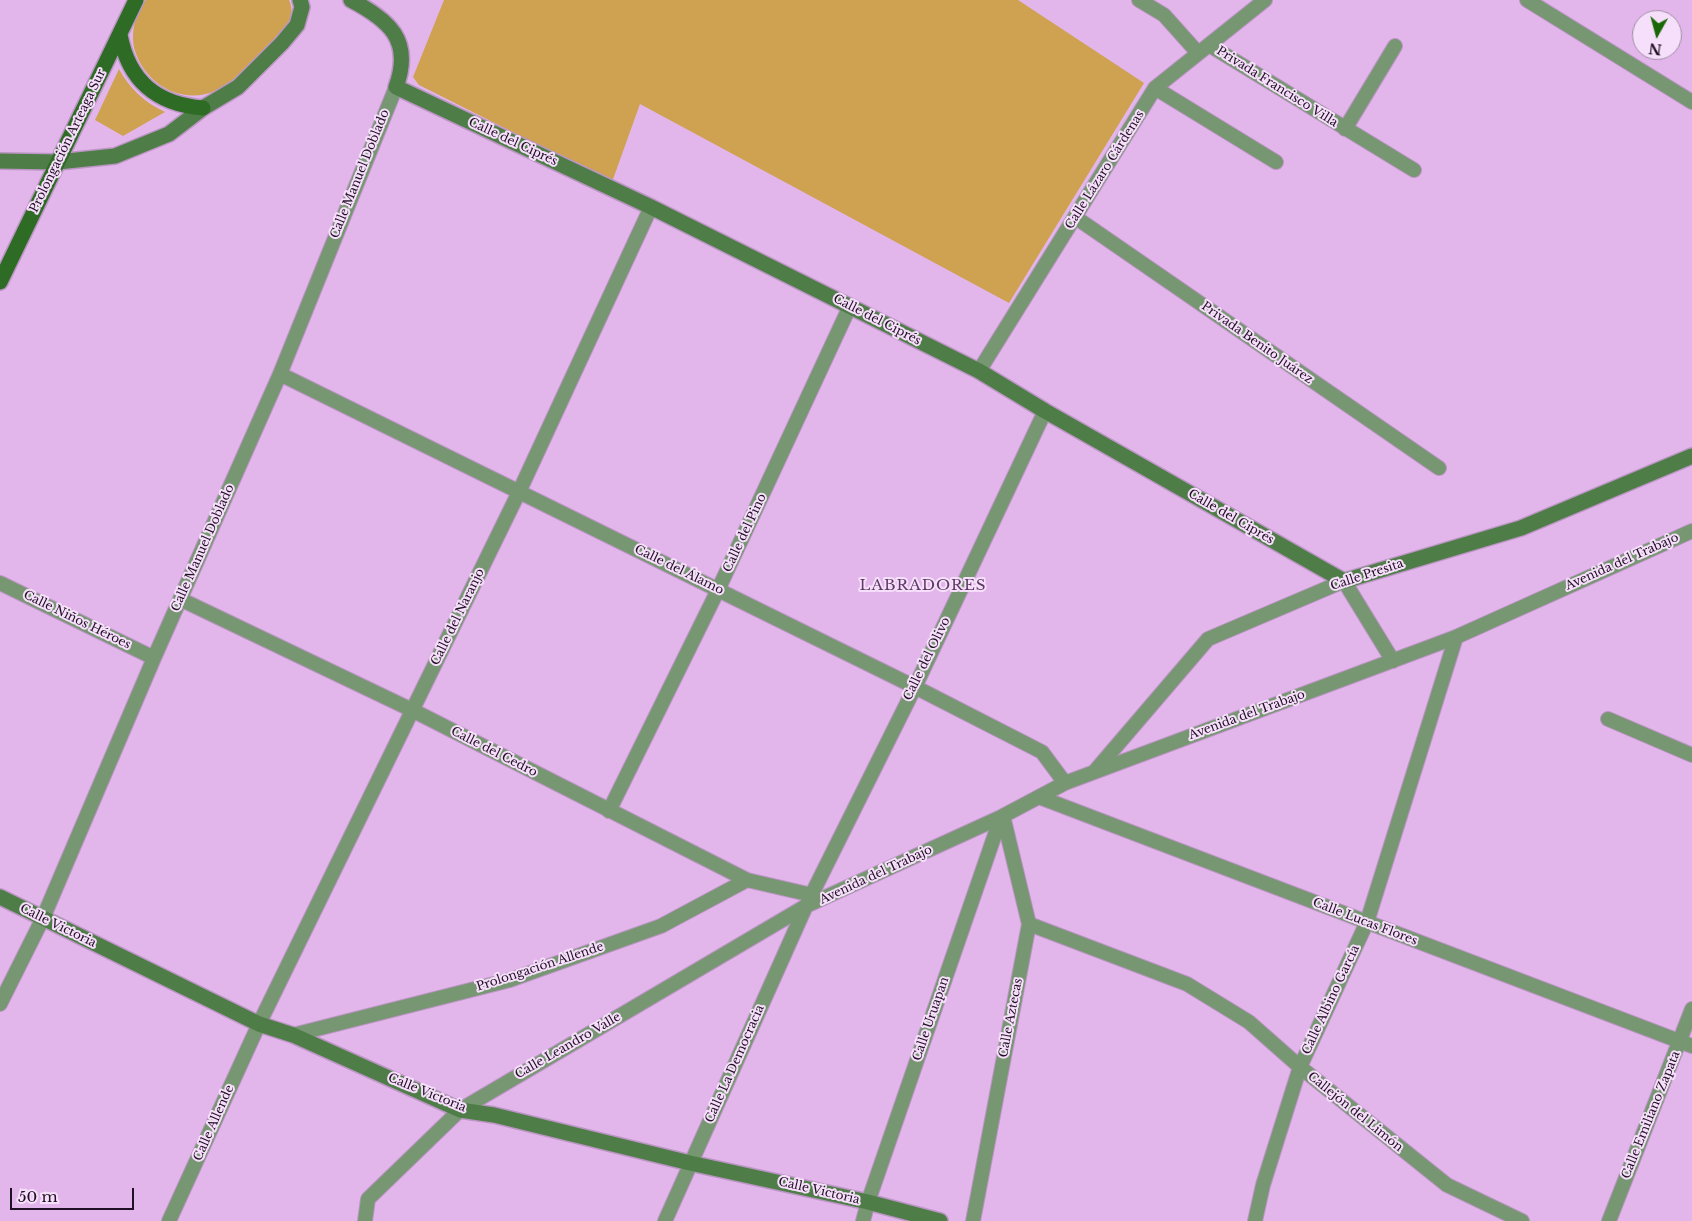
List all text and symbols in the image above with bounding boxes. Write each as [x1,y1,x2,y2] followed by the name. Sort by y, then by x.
[1632,10,1682,60] north arrow
[1648,39,1663,59] text: N
[1214,44,1340,130] street label: Privada Francisco Villa
[27,67,109,215] street label: Prolongación Arteaga Sur
[328,108,392,240] street label: Calle Manuel Doblado
[1063,108,1147,232] street label: Calle Lázaro Cárdenas
[466,115,560,169] street label: Calle del Ciprés
[831,292,923,348] street label: Calle del Ciprés
[1199,299,1315,387] street label: Privada Benito Juárez
[168,482,238,614] street label: Calle Manuel Doblado
[1186,487,1276,547] street label: Calle del Ciprés
[720,491,770,575] street label: Calle del Pino
[1563,531,1681,593] street label: Avenida del Trabajo
[632,542,726,598] street label: Calle del Álamo
[1329,556,1405,594] street label: Calle Presita
[428,566,488,668] street label: Calle del Naranjo
[858,577,988,595] district label: LABRADORES
[21,588,133,652] street label: Calle Niños Héroes
[901,615,953,703] street label: Calle del Olivo
[1187,687,1307,743] street label: Avenida del Trabajo
[449,724,539,780] street label: Calle del Cedro
[817,843,935,907] street label: Avenida del Trabajo
[1311,895,1419,949] street label: Calle Lucas Flores
[18,901,98,951] street label: Calle Victoria
[475,940,605,994] street label: Prolongación Allende
[1299,943,1363,1057] street label: Calle Albino García
[910,975,952,1063] street label: Calle Uruapan
[996,977,1026,1059] street label: Calle Aztecas
[703,1003,767,1125] street label: Calle La Democracia
[513,1010,623,1082] street label: Calle Leandro Valle
[1619,1049,1683,1181] street label: Calle Emiliano Zapata
[1305,1069,1405,1155] street label: Callejón del Limón
[386,1071,468,1115] street label: Calle Victoria
[191,1083,237,1163] street label: Calle Allende
[777,1175,861,1207] street label: Calle Victoria
[12,1178,136,1210] scale bar
[18,1187,58,1206] text: 50 m

